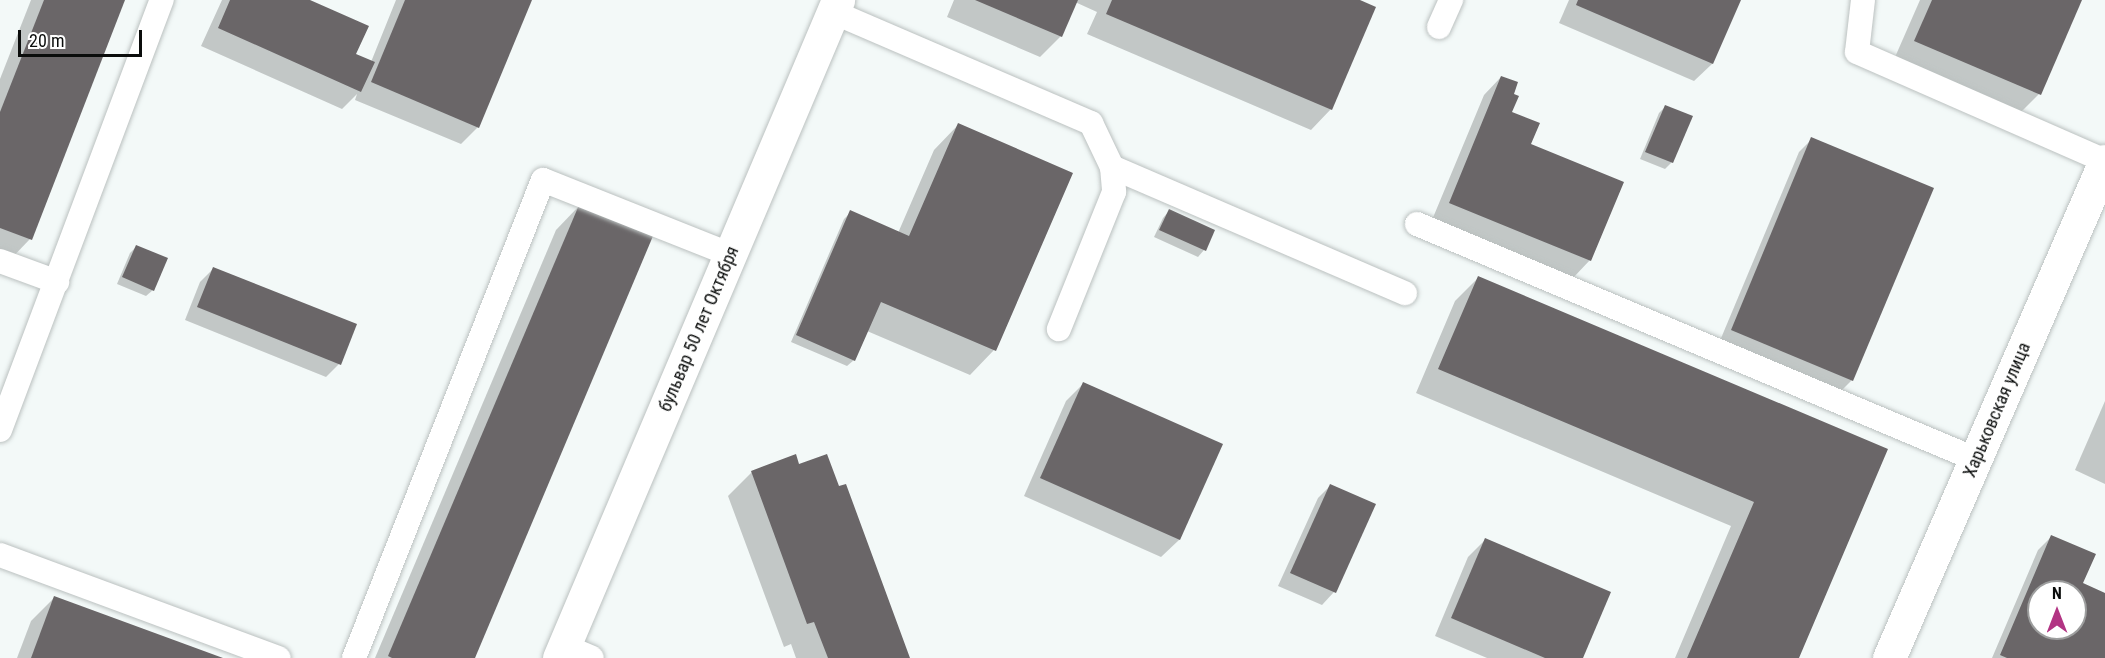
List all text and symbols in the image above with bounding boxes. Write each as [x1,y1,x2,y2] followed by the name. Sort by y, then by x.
[21,18,146,56] scale bar
[29,30,64,51] text: 20 m
[654,243,744,415] street label: бульвар 50 лет Октября
[1959,339,2035,481] street label: Харьковская улица
[2027,580,2087,640] north arrow
[2052,584,2062,603] text: N

